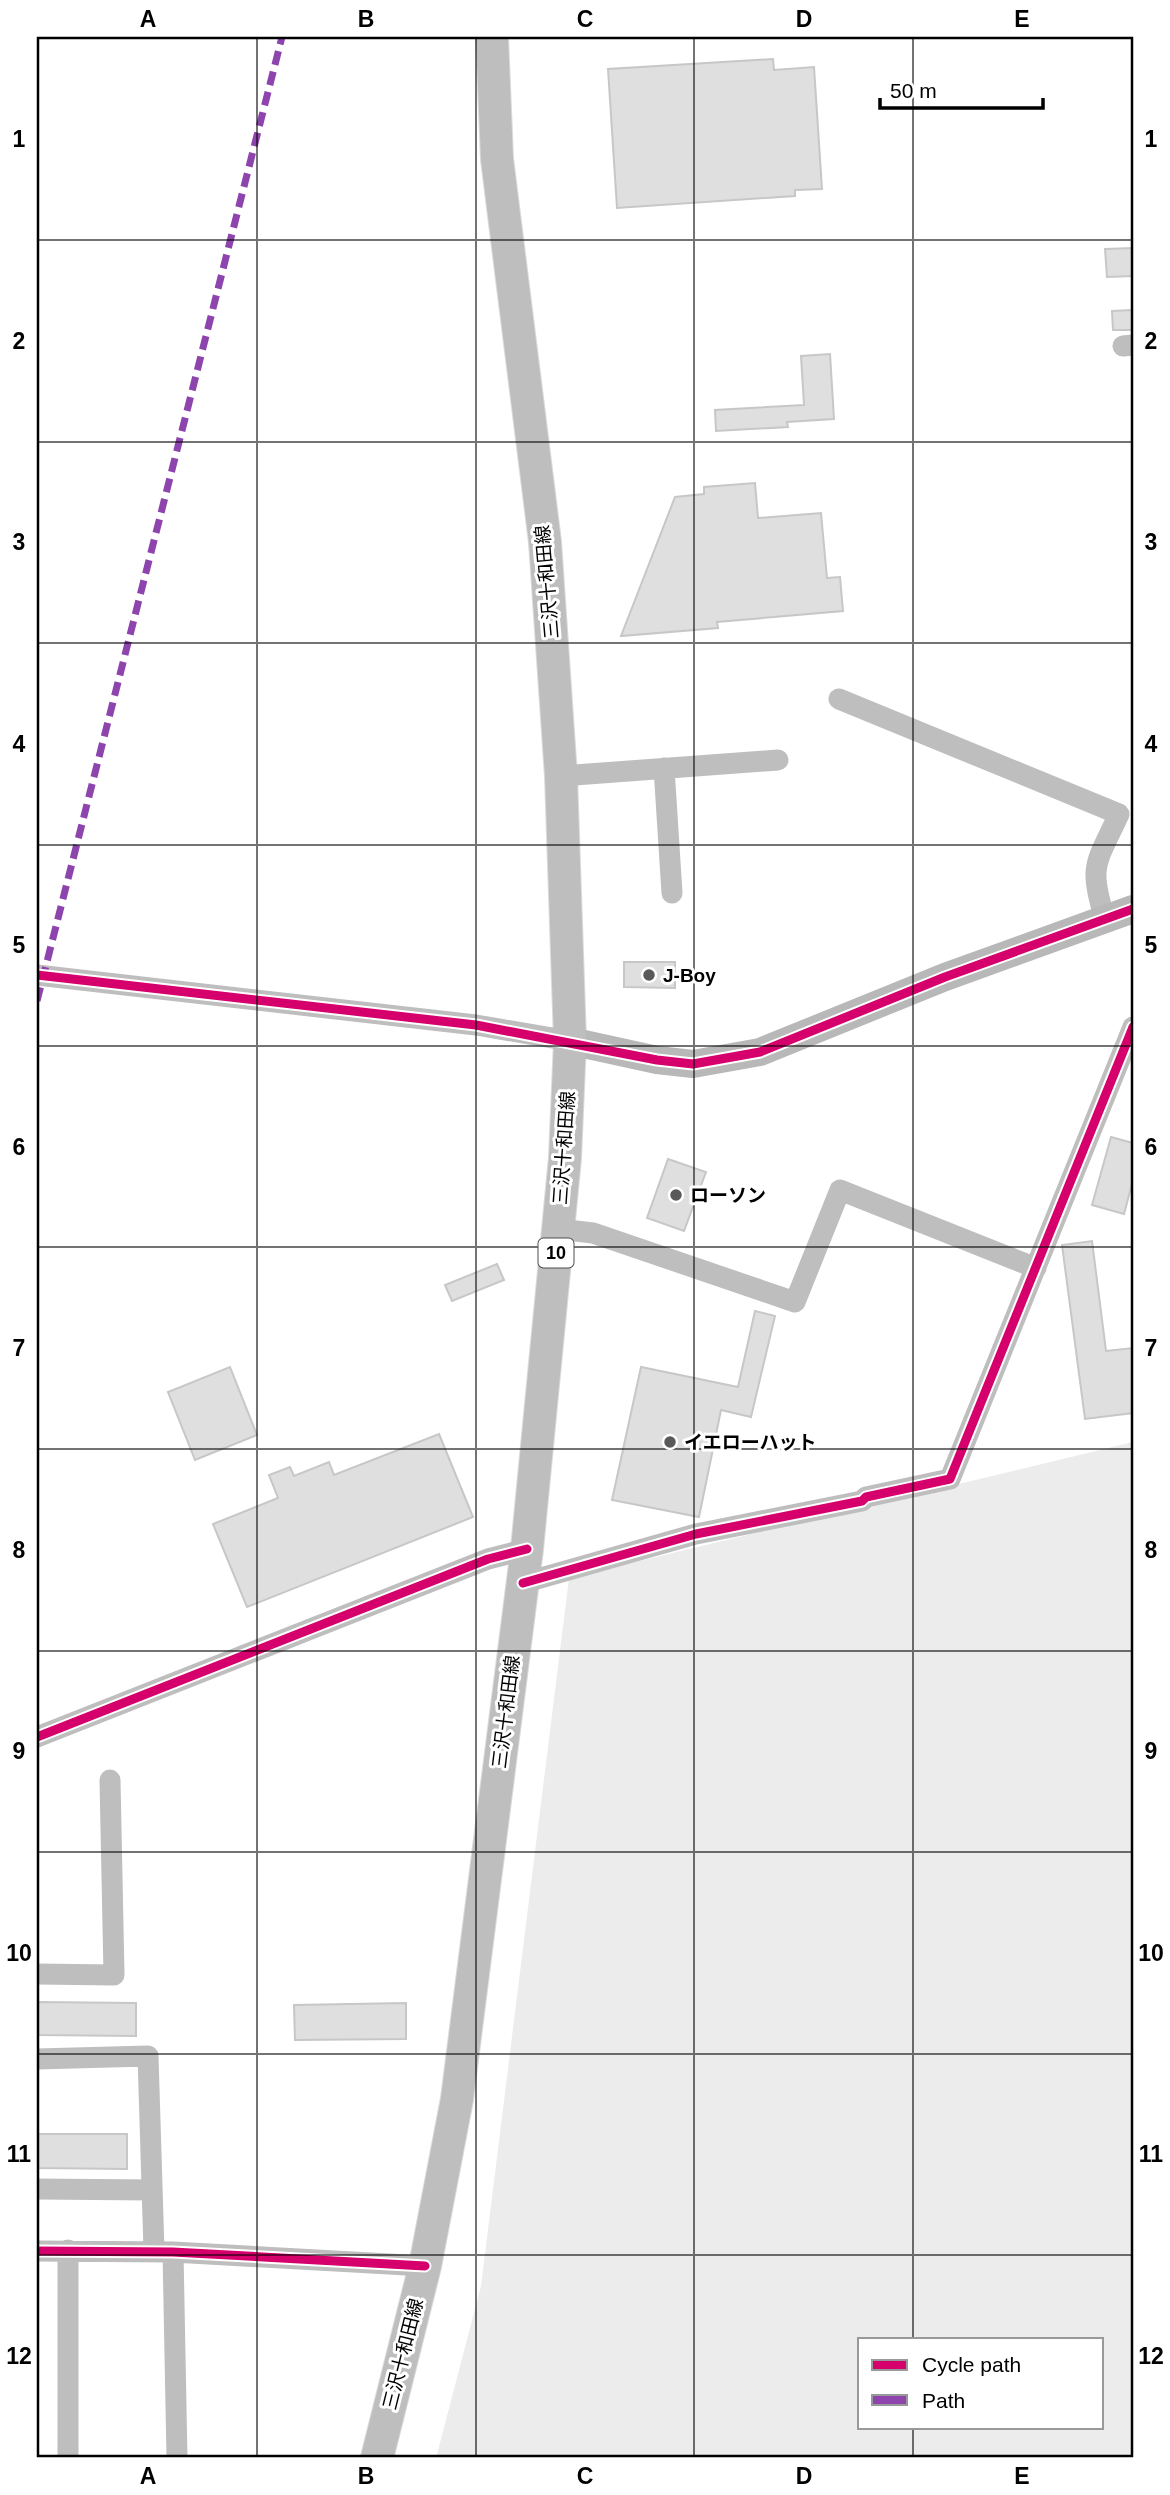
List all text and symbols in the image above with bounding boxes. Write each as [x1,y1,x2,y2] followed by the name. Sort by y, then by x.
[140,6,156,32] text: A
[358,6,374,32] text: B
[577,6,593,32] text: C
[796,6,812,32] text: D
[1014,6,1030,32] text: E
[880,66,1042,110] scale bar
[890,79,937,102] text: 50 m
[13,126,26,152] text: 1
[1145,126,1158,152] text: 1
[13,328,25,354] text: 2
[1145,328,1157,354] text: 2
[532,524,562,640] street label: 三沢十和田線
[13,529,25,555] text: 3
[1145,529,1157,555] text: 3
[13,731,26,757] text: 4
[1145,731,1158,757] text: 4
[13,932,26,958] text: 5
[1145,932,1158,958] text: 5
[663,965,716,986] place label: J-Boy
[641,967,657,983] marker: J-Boy
[550,1090,578,1206] street label: 三沢十和田線
[13,1134,25,1160] text: 6
[1145,1134,1157,1160] text: 6
[690,1185,766,1206] place label: ローソン
[668,1187,684,1203] marker: ローソン
[538,1238,574,1268] road number: 10
[13,1335,25,1361] text: 7
[1145,1335,1157,1361] text: 7
[684,1432,816,1453] place label: イエローハット
[662,1434,678,1450] marker: イエローハット
[13,1537,26,1563] text: 8
[1145,1537,1158,1563] text: 8
[489,1654,523,1770] street label: 三沢十和田線
[13,1738,25,1764] text: 9
[1145,1738,1157,1764] text: 9
[6,1940,32,1966] text: 10
[1138,1940,1164,1966] text: 10
[7,2141,31,2167] text: 11
[1139,2141,1163,2167] text: 11
[379,2296,427,2412] street label: 三沢十和田線
[858,2338,1104,2428] legend
[6,2343,32,2369] text: 12
[1138,2343,1164,2369] text: 12
[922,2353,1021,2376] text: Cycle path
[922,2389,965,2412] text: Path
[140,2463,156,2489] text: A
[358,2463,374,2489] text: B
[577,2463,593,2489] text: C
[796,2463,812,2489] text: D
[1014,2463,1030,2489] text: E

